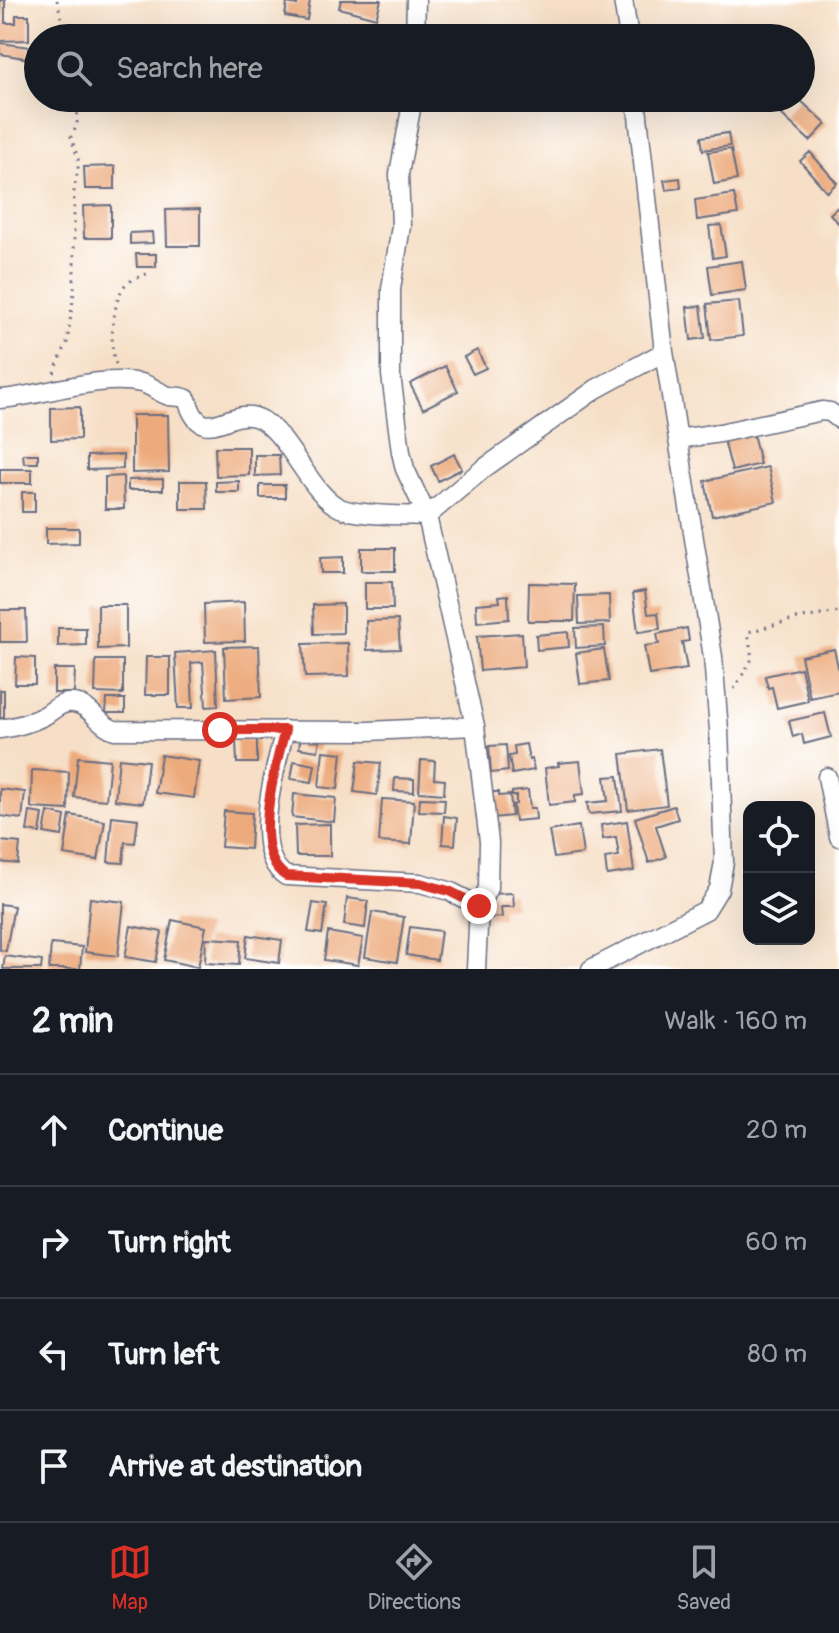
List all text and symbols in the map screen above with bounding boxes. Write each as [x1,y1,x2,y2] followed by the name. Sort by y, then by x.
[24,24,815,112] search box
[52,46,96,90] icon: search
[116,50,263,87] text: Search here
[202,712,238,748] route start
[743,801,815,945] map controls
[743,801,815,873] button: locate
[743,873,815,945] button: layers
[461,888,497,924] route end
[32,1000,114,1043] text: 2 min
[664,1005,807,1037] text: Walk · 160 m
[32,1108,76,1152] icon: ahead
[108,1112,223,1149] text: Continue
[746,1114,807,1146] text: 20 m
[32,1220,76,1264] icon: right
[108,1224,231,1261] text: Turn right
[745,1226,807,1258] text: 60 m
[32,1332,76,1376] icon: left
[108,1336,219,1373] text: Turn left
[747,1338,807,1370] text: 80 m
[32,1444,76,1488] icon: arrive
[108,1448,362,1485] text: Arrive at destination
[108,1540,152,1616] tab: Map
[368,1540,461,1616] tab: Directions
[677,1540,731,1616] tab: Saved

